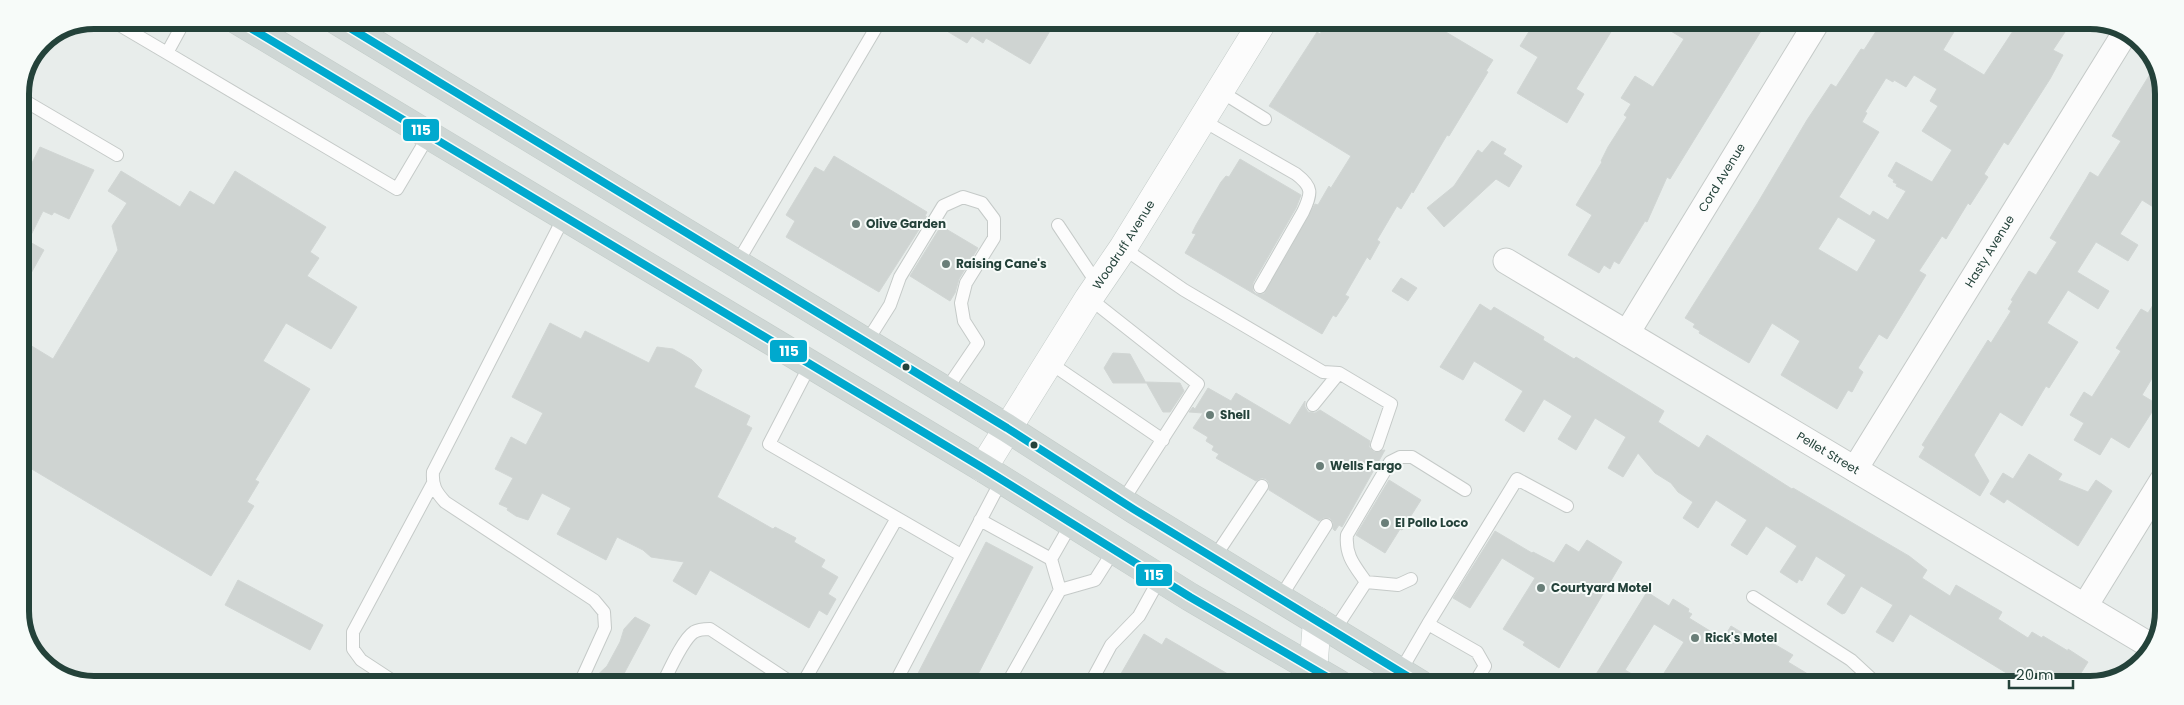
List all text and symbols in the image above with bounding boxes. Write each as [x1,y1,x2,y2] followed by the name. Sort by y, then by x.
[402,118,440,142] line badge: 115
[411,120,431,140] text: 115
[1694,140,1749,215] street label: Cord Avenue
[1088,196,1159,293] street label: Woodruff Avenue
[1960,212,2018,290] street label: Hasty Avenue
[866,215,946,232] place label: Olive Garden
[850,218,862,230] marker: Olive Garden
[956,255,1047,272] place label: Raising Cane's
[940,258,952,270] marker: Raising Cane's
[769,339,808,363] line badge: 115
[779,341,799,361] text: 115
[901,362,911,372] unlabelled marker
[1220,406,1250,423] place label: Shell
[1204,409,1216,421] marker: Shell
[1794,427,1863,478] street label: Pellet Street
[1029,440,1039,450] unlabelled marker
[1330,457,1402,474] place label: Wells Fargo
[1314,460,1326,472] marker: Wells Fargo
[1395,514,1469,531] place label: El Pollo Loco
[1379,517,1391,529] marker: El Pollo Loco
[1135,563,1173,587] line badge: 115
[1144,565,1164,585] text: 115
[1551,579,1652,596] place label: Courtyard Motel
[1535,582,1547,594] marker: Courtyard Motel
[1705,629,1777,646] place label: Rick's Motel
[1689,632,1701,644] marker: Rick's Motel
[2009,658,2073,690] scale bar
[2016,664,2054,685] text: 20 m

